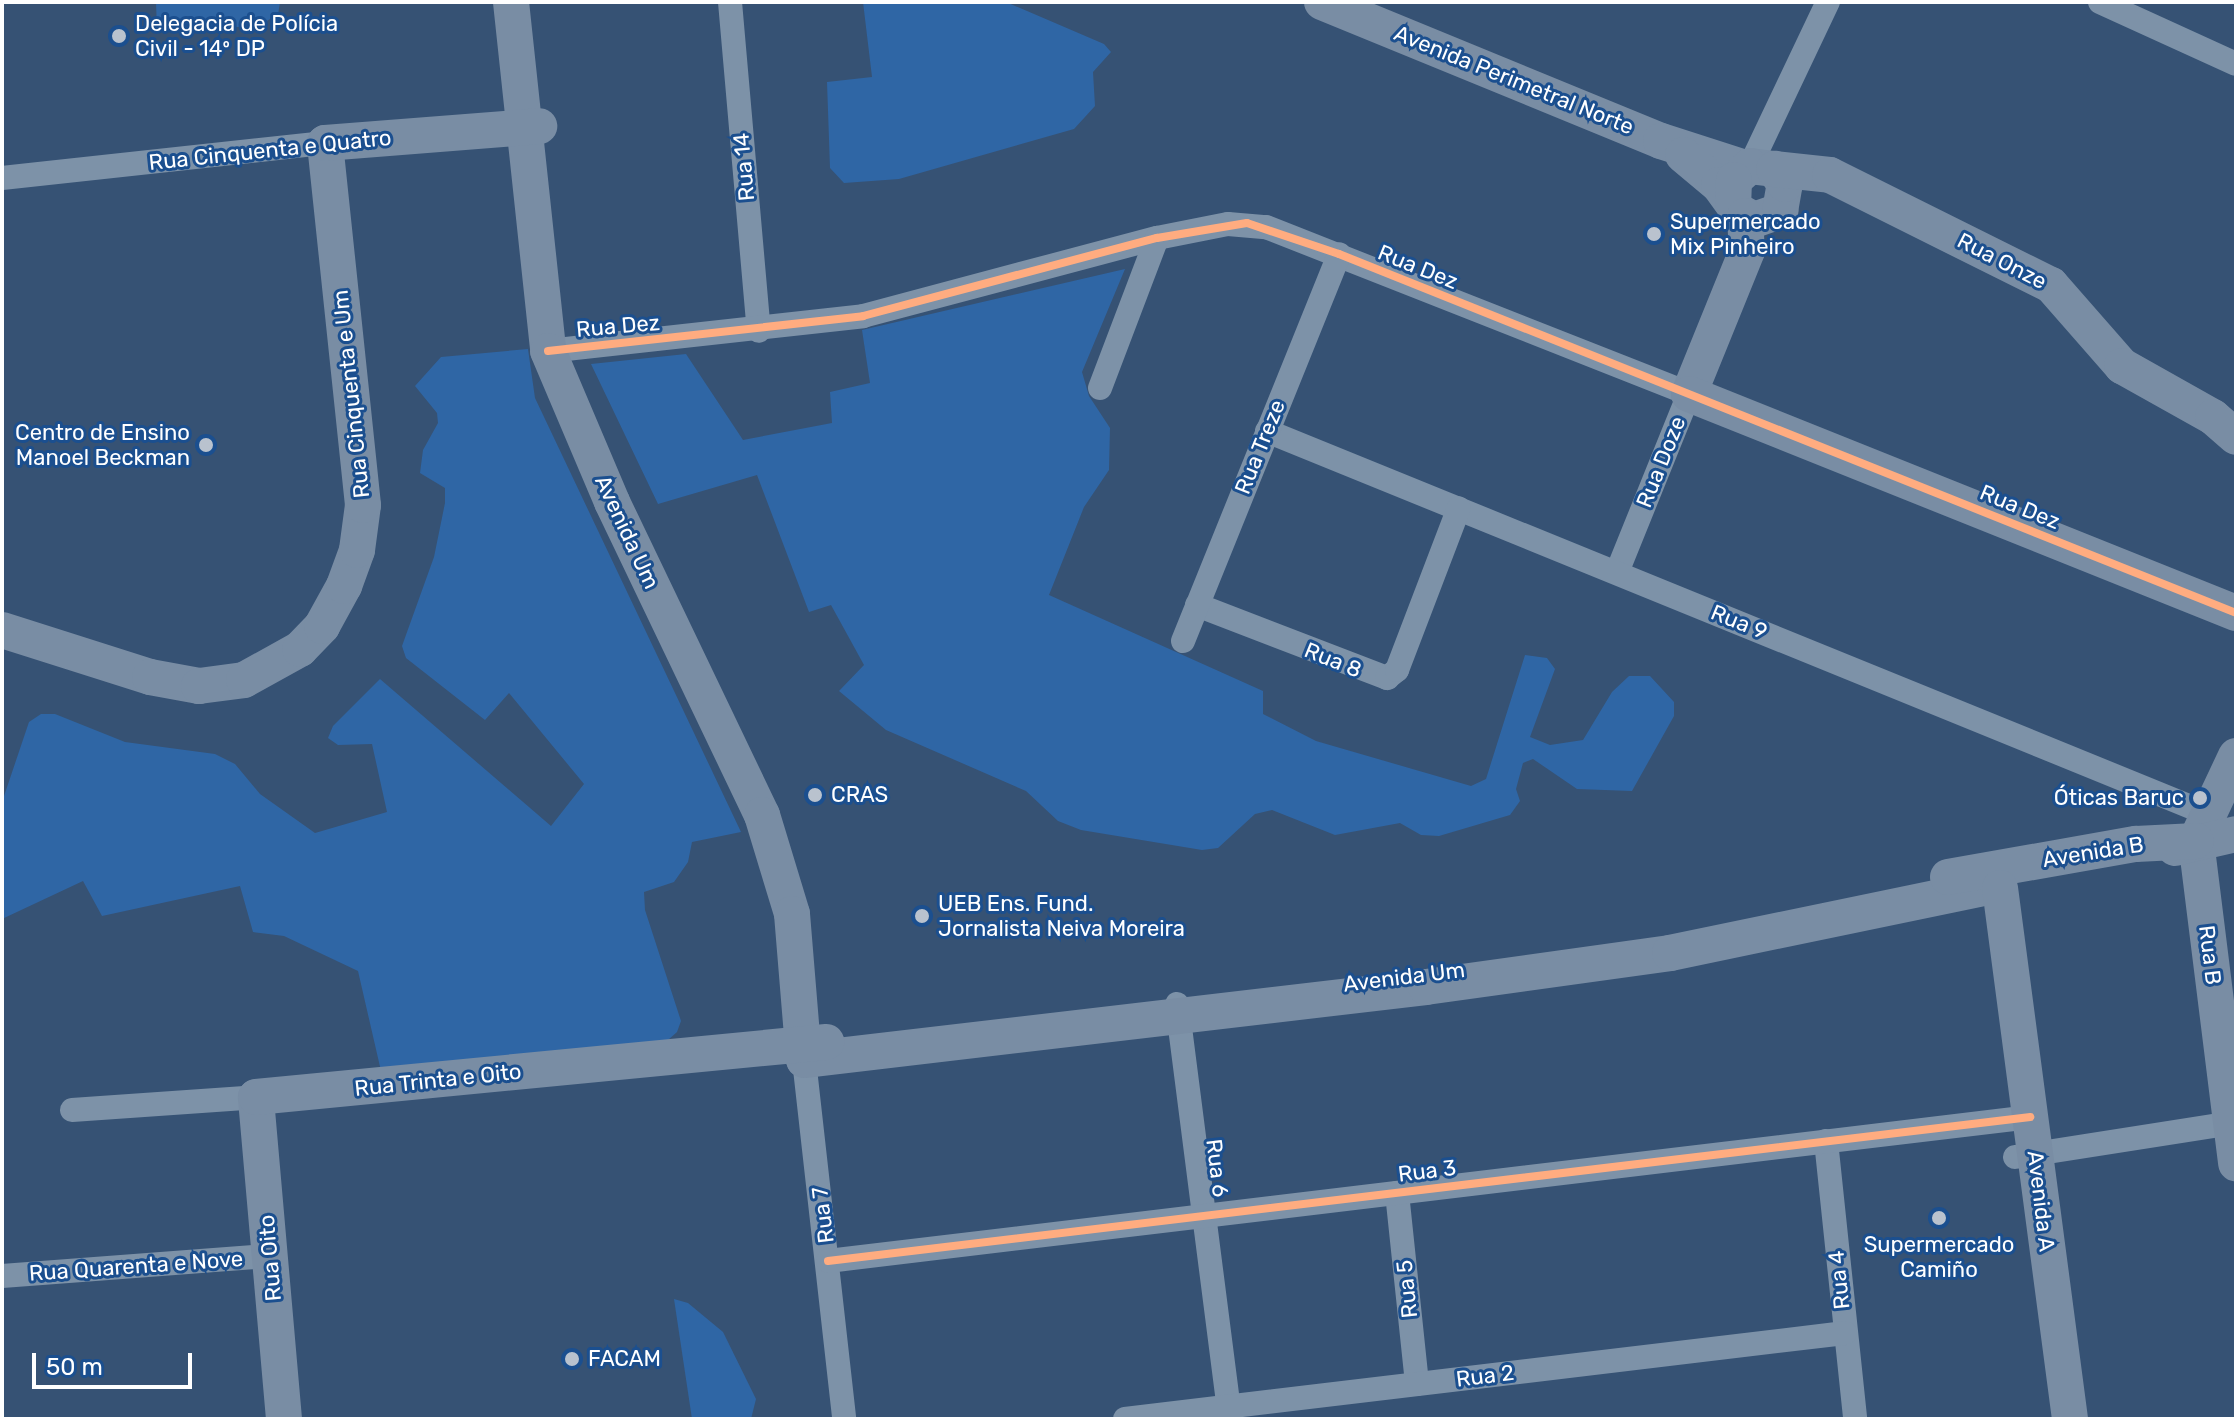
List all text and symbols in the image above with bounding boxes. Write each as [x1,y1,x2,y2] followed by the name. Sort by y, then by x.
[135,10,338,62] place label: Delegacia de Polícia Civil - 14º DP
[1390,20,1638,140] street label: Avenida Perimetral Norte
[110,27,128,45] marker: Delegacia de Polícia Civil - 14º DP
[147,124,393,176] street label: Rua Cinquenta e Quatro
[728,132,760,202] street label: Rua 14
[1670,208,1821,260] place label: Supermercado Mix Pinheiro
[1645,225,1663,243] marker: Supermercado Mix Pinheiro
[1953,227,2051,295] street label: Rua Onze
[1374,239,1462,295] street label: Rua Dez
[327,289,375,499] street label: Rua Cinquenta e Um
[575,309,661,343] street label: Rua Dez
[1229,396,1291,498] street label: Rua Treze
[1631,412,1691,512] street label: Rua Doze
[15,419,190,470] place label: Centro de Ensino Manoel Beckman
[197,436,215,454] marker: Centro de Ensino Manoel Beckman
[589,471,665,593] street label: Avenida Um
[1976,479,2064,535] street label: Rua Dez
[1707,599,1771,645] street label: Rua 9
[1301,637,1365,683] street label: Rua 8
[831,782,888,808] place label: CRAS
[2054,785,2184,811] place label: Óticas Baruc
[806,786,824,804] marker: CRAS
[2191,789,2209,807] marker: Óticas Baruc
[2040,831,2146,873] street label: Avenida B
[938,890,1185,942] place label: UEB Ens. Fund. Jornalista Neiva Moreira
[913,907,931,925] marker: UEB Ens. Fund. Jornalista Neiva Moreira
[2193,924,2227,986] street label: Rua B
[1342,956,1466,998] street label: Avenida Um
[353,1058,523,1102] street label: Rua Trinta e Oito
[1200,1137,1234,1199] street label: Rua 6
[2022,1149,2060,1253] street label: Avenida A
[1396,1154,1458,1188] street label: Rua 3
[806,1185,840,1245] street label: Rua 7
[1930,1209,1948,1227] marker: Supermercado Camiño
[253,1214,287,1302] street label: Rua Oito
[1864,1231,2014,1282] place label: Supermercado Camiño
[28,1245,244,1287] street label: Rua Quarenta e Nove
[1823,1249,1855,1311] street label: Rua 4
[1391,1259,1423,1319] street label: Rua 5
[36,1337,196,1387] scale bar
[588,1346,661,1372] place label: FACAM
[563,1350,581,1368] marker: FACAM
[46,1353,103,1381] text: 50 m
[1455,1359,1515,1393] street label: Rua 2

